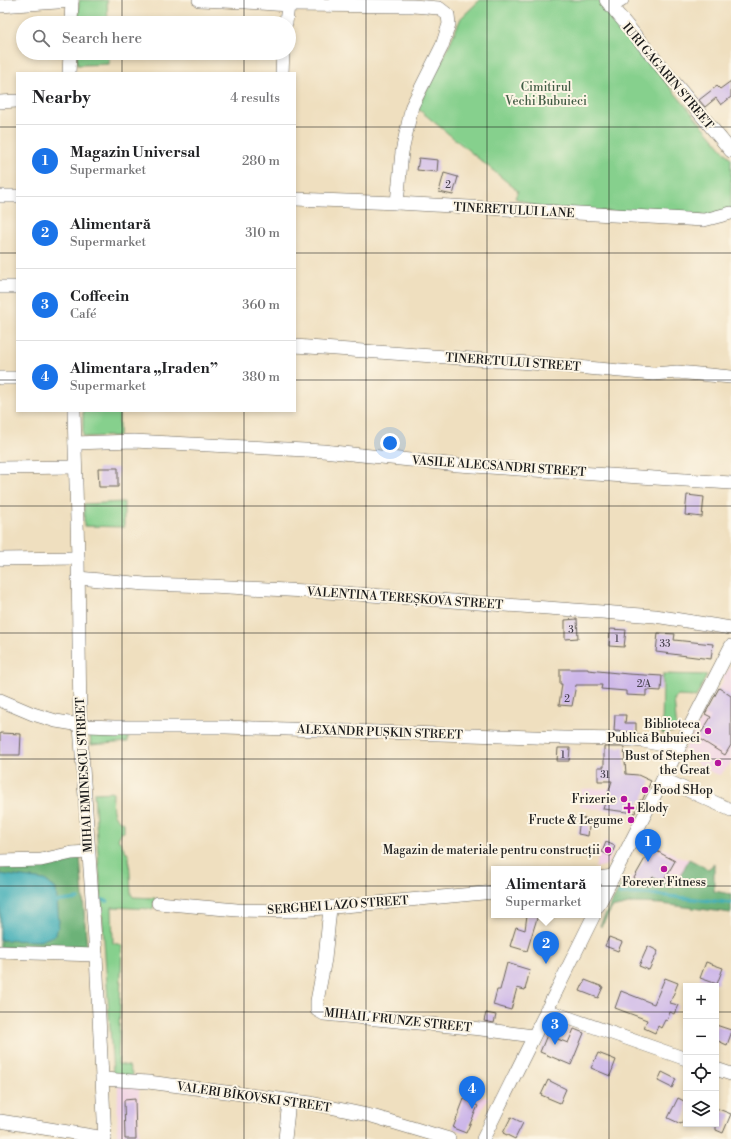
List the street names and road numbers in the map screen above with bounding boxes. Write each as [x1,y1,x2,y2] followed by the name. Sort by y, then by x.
[619,20,717,133] street label: IURI GAGARIN STREET
[453,200,575,221] street label: TINERETULUI LANE
[445,350,582,375] street label: TINERETULUI STREET
[410,453,587,480] street label: VASILE ALECSANDRI STREET
[305,584,504,613] street label: VALENTINA TEREȘKOVA STREET
[73,696,96,853] street label: MIHAI EMINESCU STREET
[296,722,464,743] street label: ALEXANDR PUȘKIN STREET
[267,893,410,918] street label: SERGHEI LAZO STREET
[323,1005,473,1036] street label: MIHAIL FRUNZE STREET
[175,1077,333,1116] street label: VALERI BÎKOVSKI STREET

